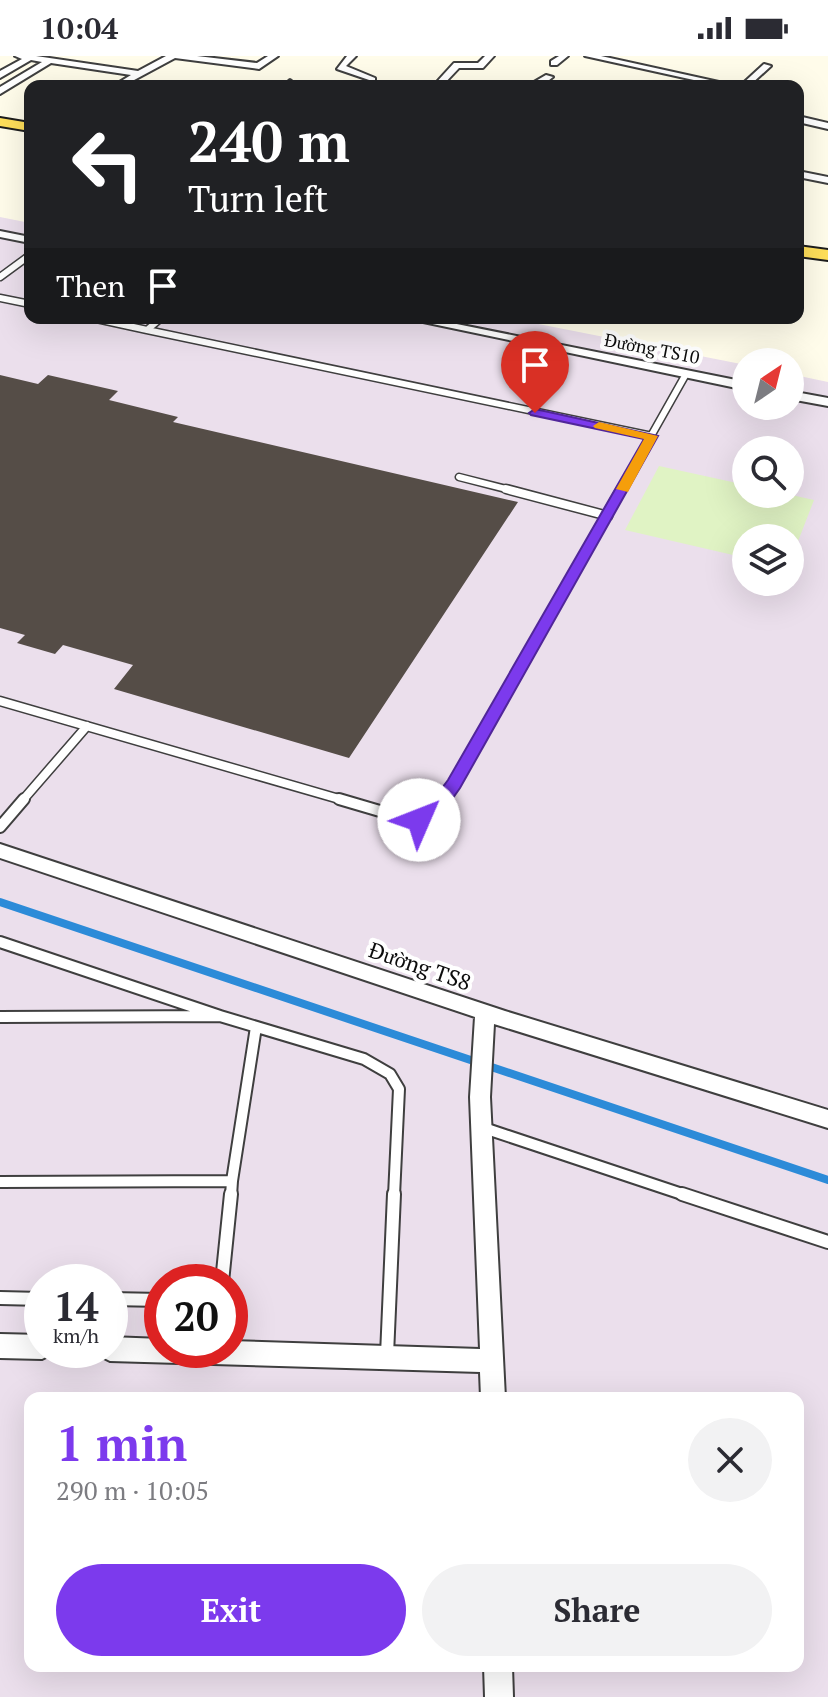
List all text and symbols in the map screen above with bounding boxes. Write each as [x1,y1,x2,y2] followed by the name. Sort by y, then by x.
[40,8,118,48] text: 10:04
[188,104,350,178] text: 240 m
[56,112,160,216] icon: left
[188,175,328,222] text: Turn left
[141,264,185,308] icon: arrive
[56,266,125,306] text: Then
[603,327,702,369] street label: Đường TS10
[501,331,569,413] pin
[513,343,557,387] icon: arrive
[732,348,804,420] north arrow
[732,348,804,596] map controls
[732,436,804,508] button: search
[732,524,804,596] button: layers
[377,778,461,862] position arrow
[365,935,475,997] street label: Đường TS8
[144,1264,248,1368] speed limit sign: 20
[53,1279,99,1332] text: 14
[53,1322,99,1349] text: km/h
[56,1411,187,1475] text: 1 min
[688,1418,772,1502] button: close
[56,1473,209,1507] text: 290 m · 10:05
[56,1564,406,1656] button: Exit
[422,1564,772,1656] button: Share

